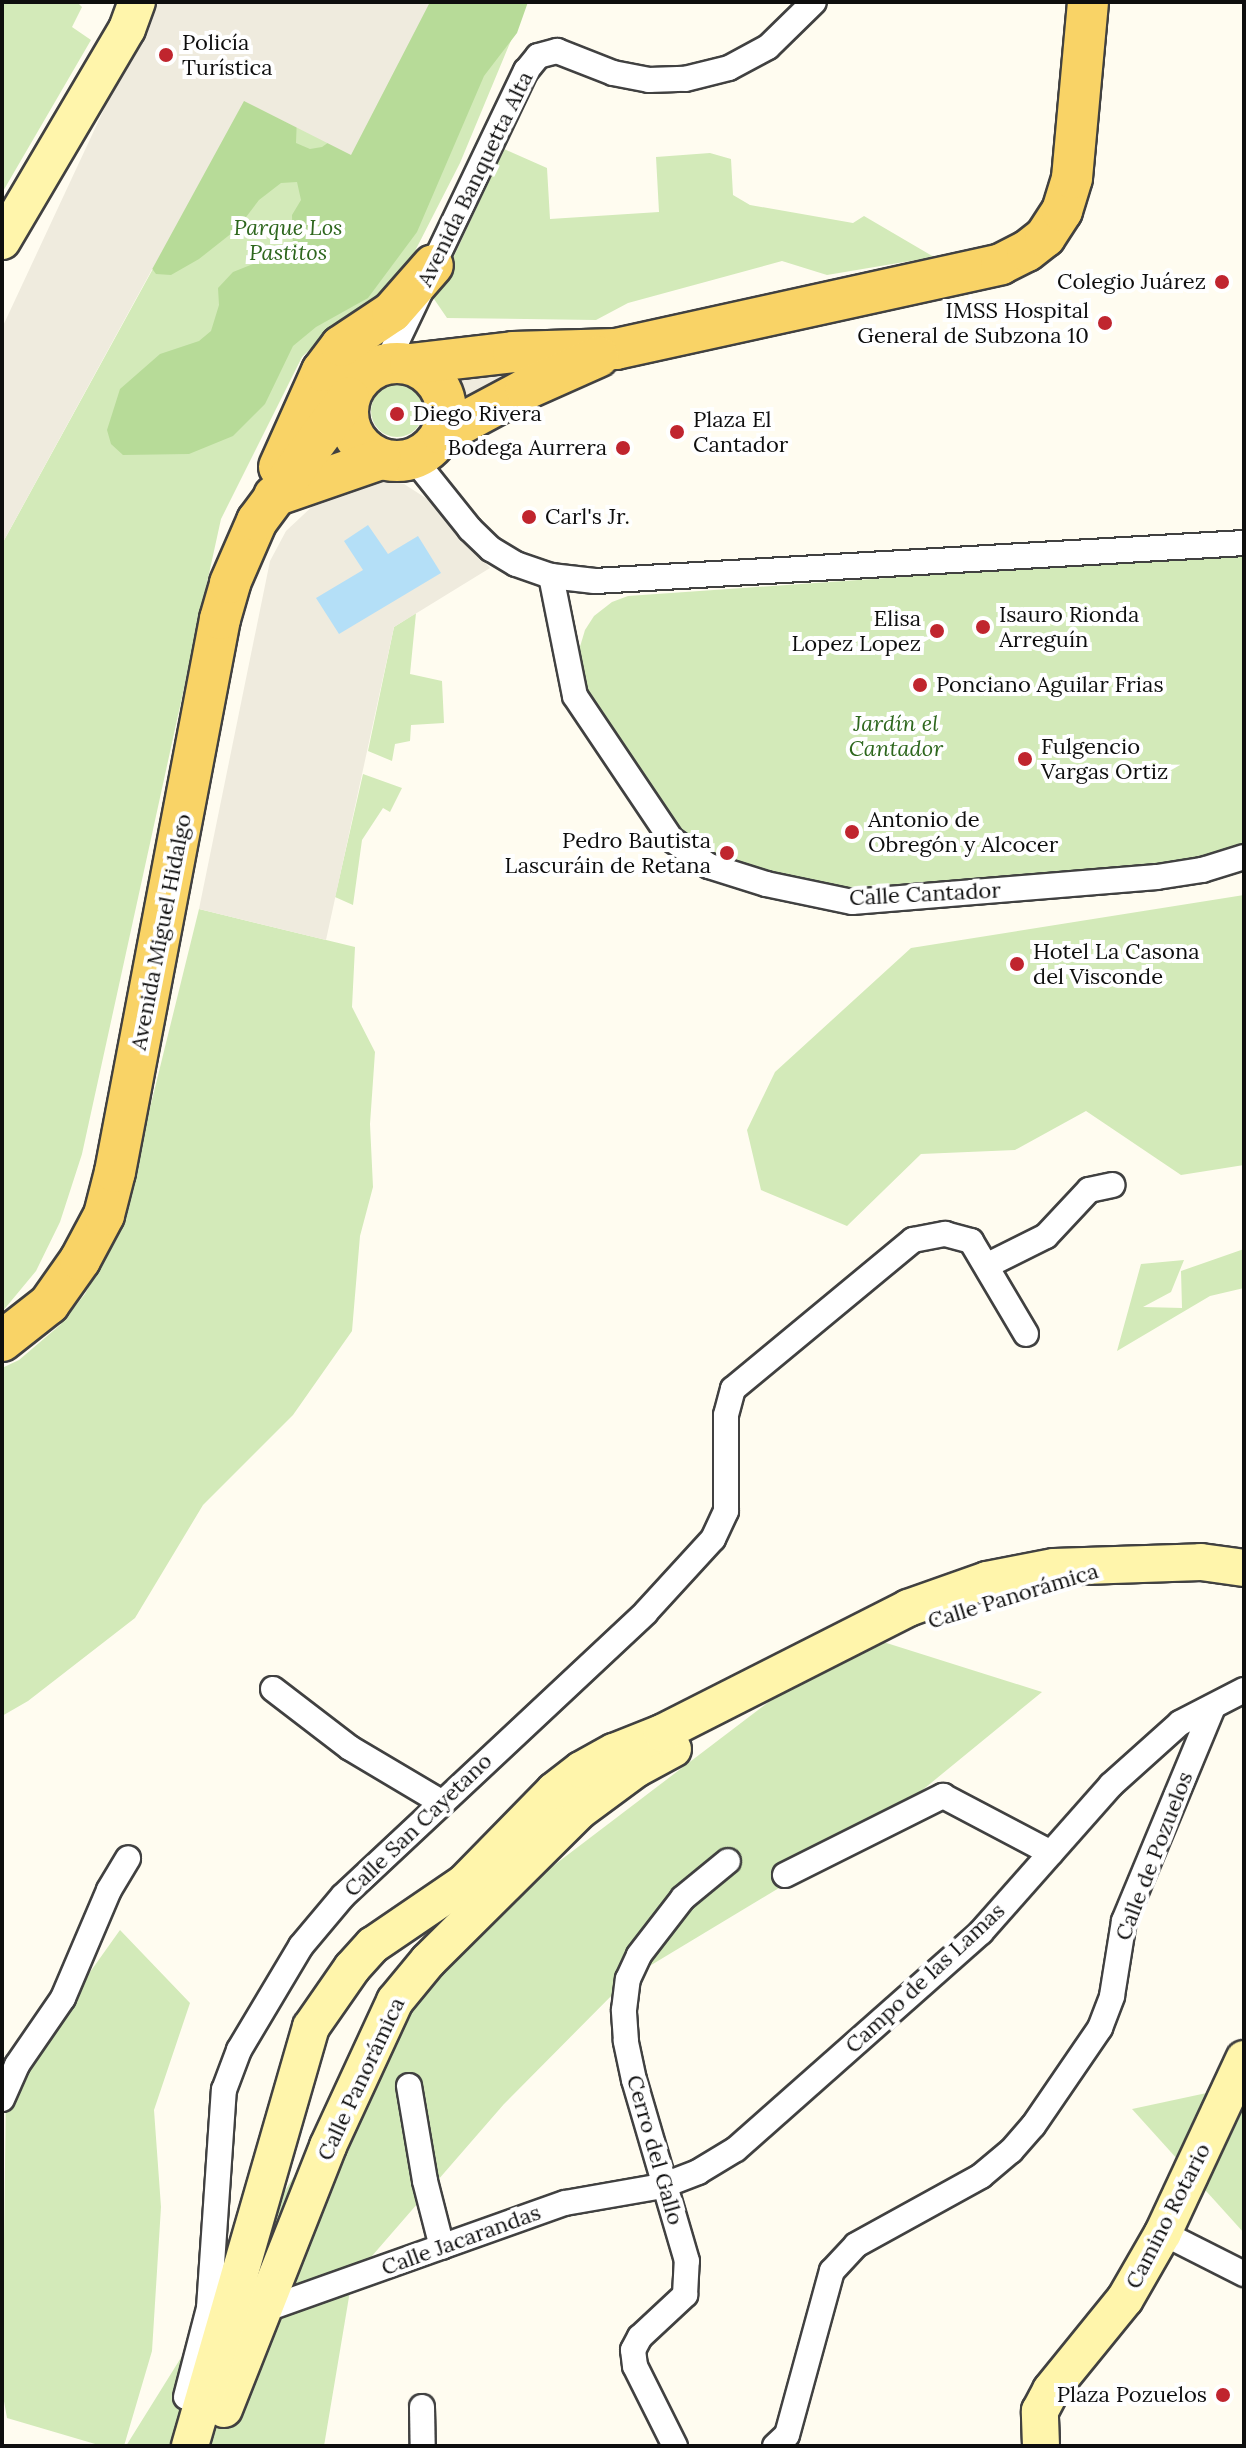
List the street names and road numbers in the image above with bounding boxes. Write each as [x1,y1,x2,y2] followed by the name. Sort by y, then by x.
[411,67,539,291] street label: Avenida Banquetta Alta
[125,812,197,1052] street label: Avenida Miguel Hidalgo
[849,877,1001,911] street label: Calle Cantador
[925,1558,1101,1634] street label: Calle Panorámica
[339,1748,497,1902] street label: Calle San Cayetano
[1110,1768,1198,1944] street label: Calle de Pozuelos
[840,1897,1010,2059] street label: Campo de las Lamas
[312,1993,410,2165] street label: Calle Panorámica
[621,2072,689,2228] street label: Cerro del Gallo
[1120,2139,1216,2293] street label: Camino Rotario
[378,2199,544,2281] street label: Calle Jacarandas

